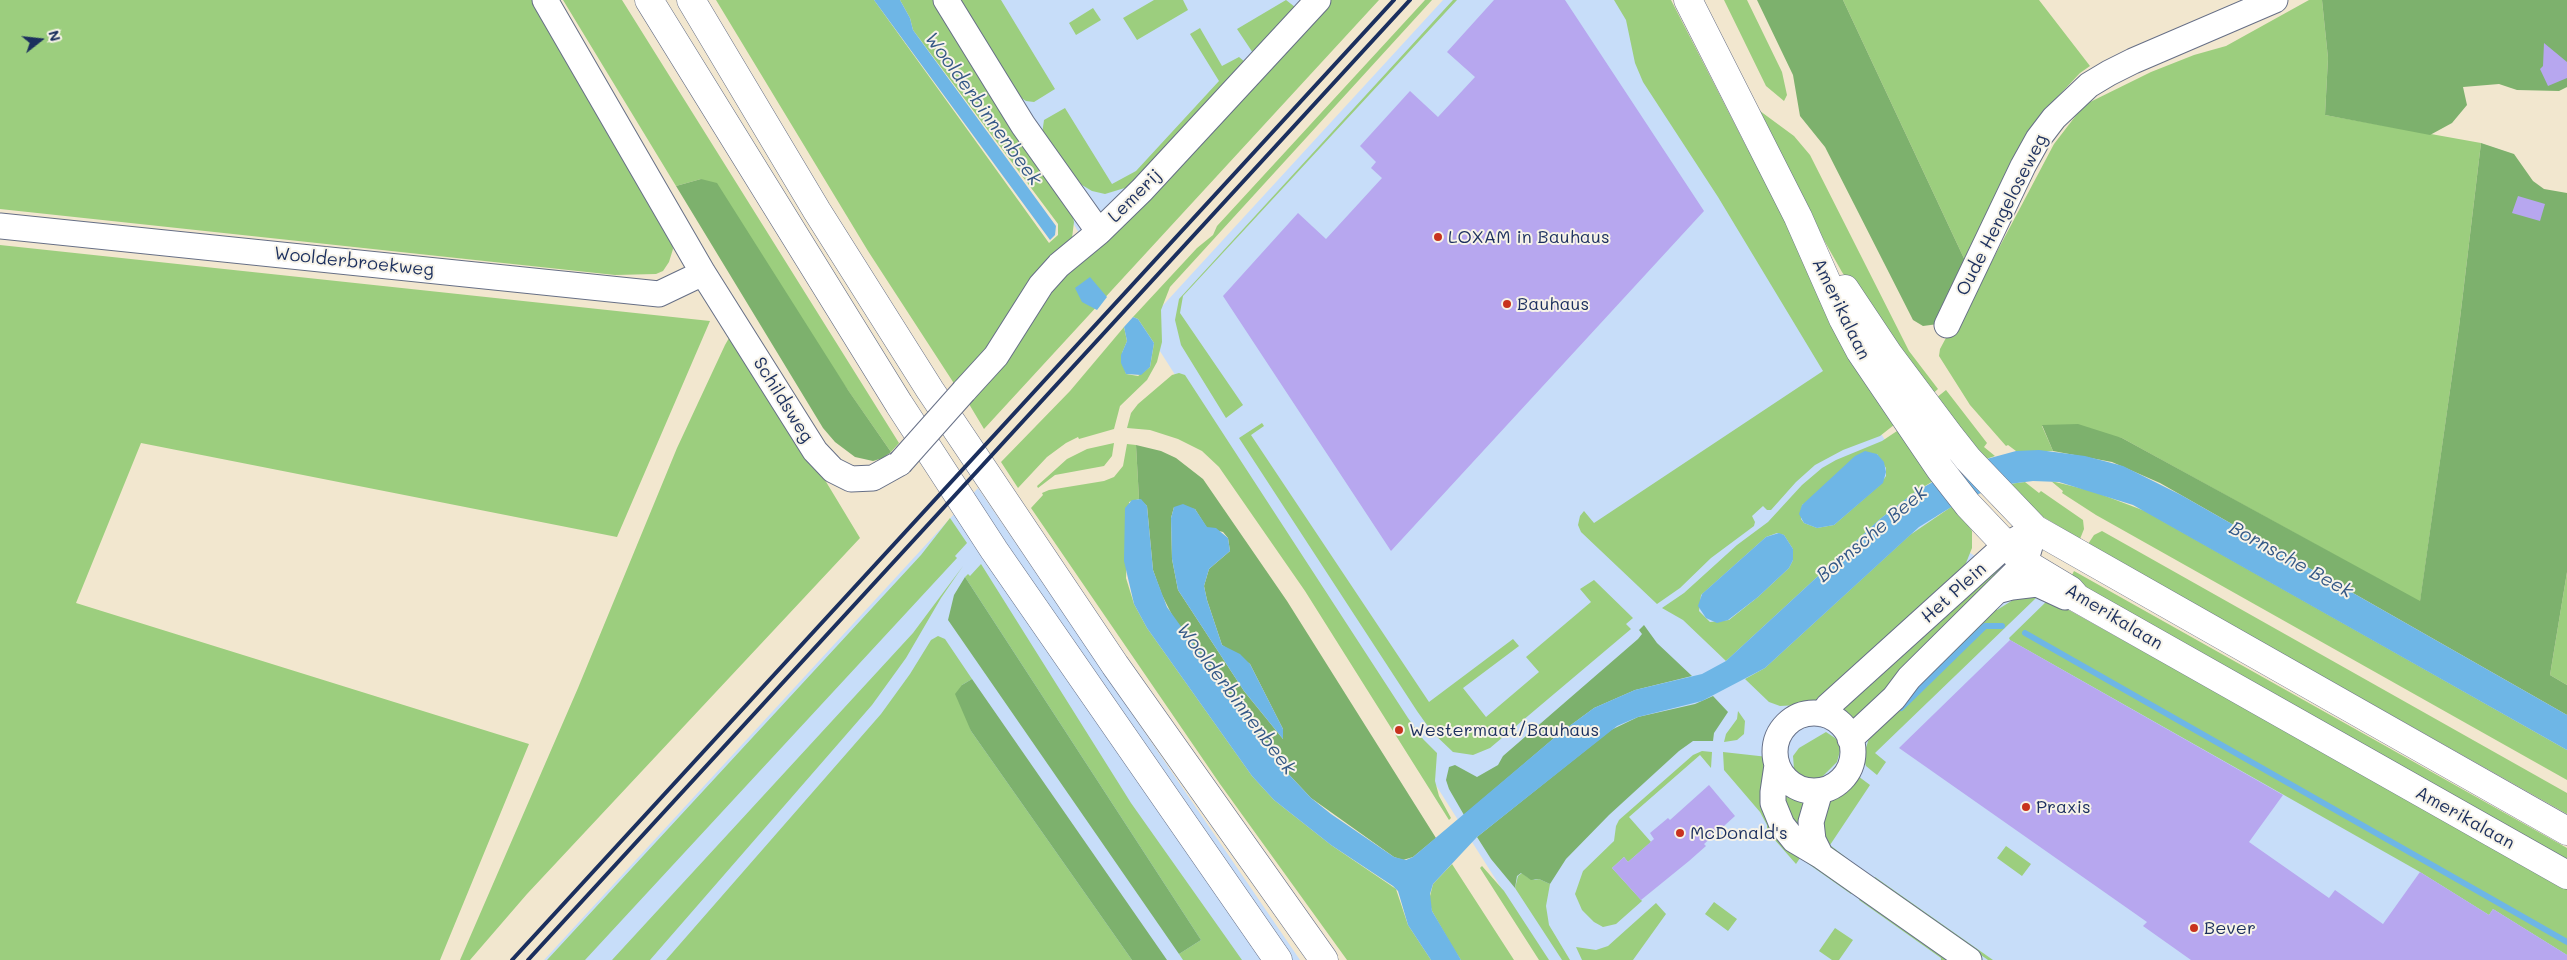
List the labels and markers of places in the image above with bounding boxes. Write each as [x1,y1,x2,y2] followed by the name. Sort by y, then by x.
[1448,226,1610,248] place label: LOXAM in Bauhaus
[1432,231,1444,243] marker: LOXAM in Bauhaus
[1517,293,1589,315] place label: Bauhaus
[1501,298,1513,310] marker: Bauhaus
[1409,719,1599,741] place label: Westermaat/Bauhaus
[1393,724,1405,736] marker: Westermaat/Bauhaus
[2036,796,2091,818] place label: Praxis
[2020,801,2032,813] marker: Praxis
[1690,822,1788,844] place label: McDonald's
[1674,827,1686,839] marker: McDonald's
[2204,917,2256,939] place label: Bever
[2188,922,2200,934] marker: Bever

